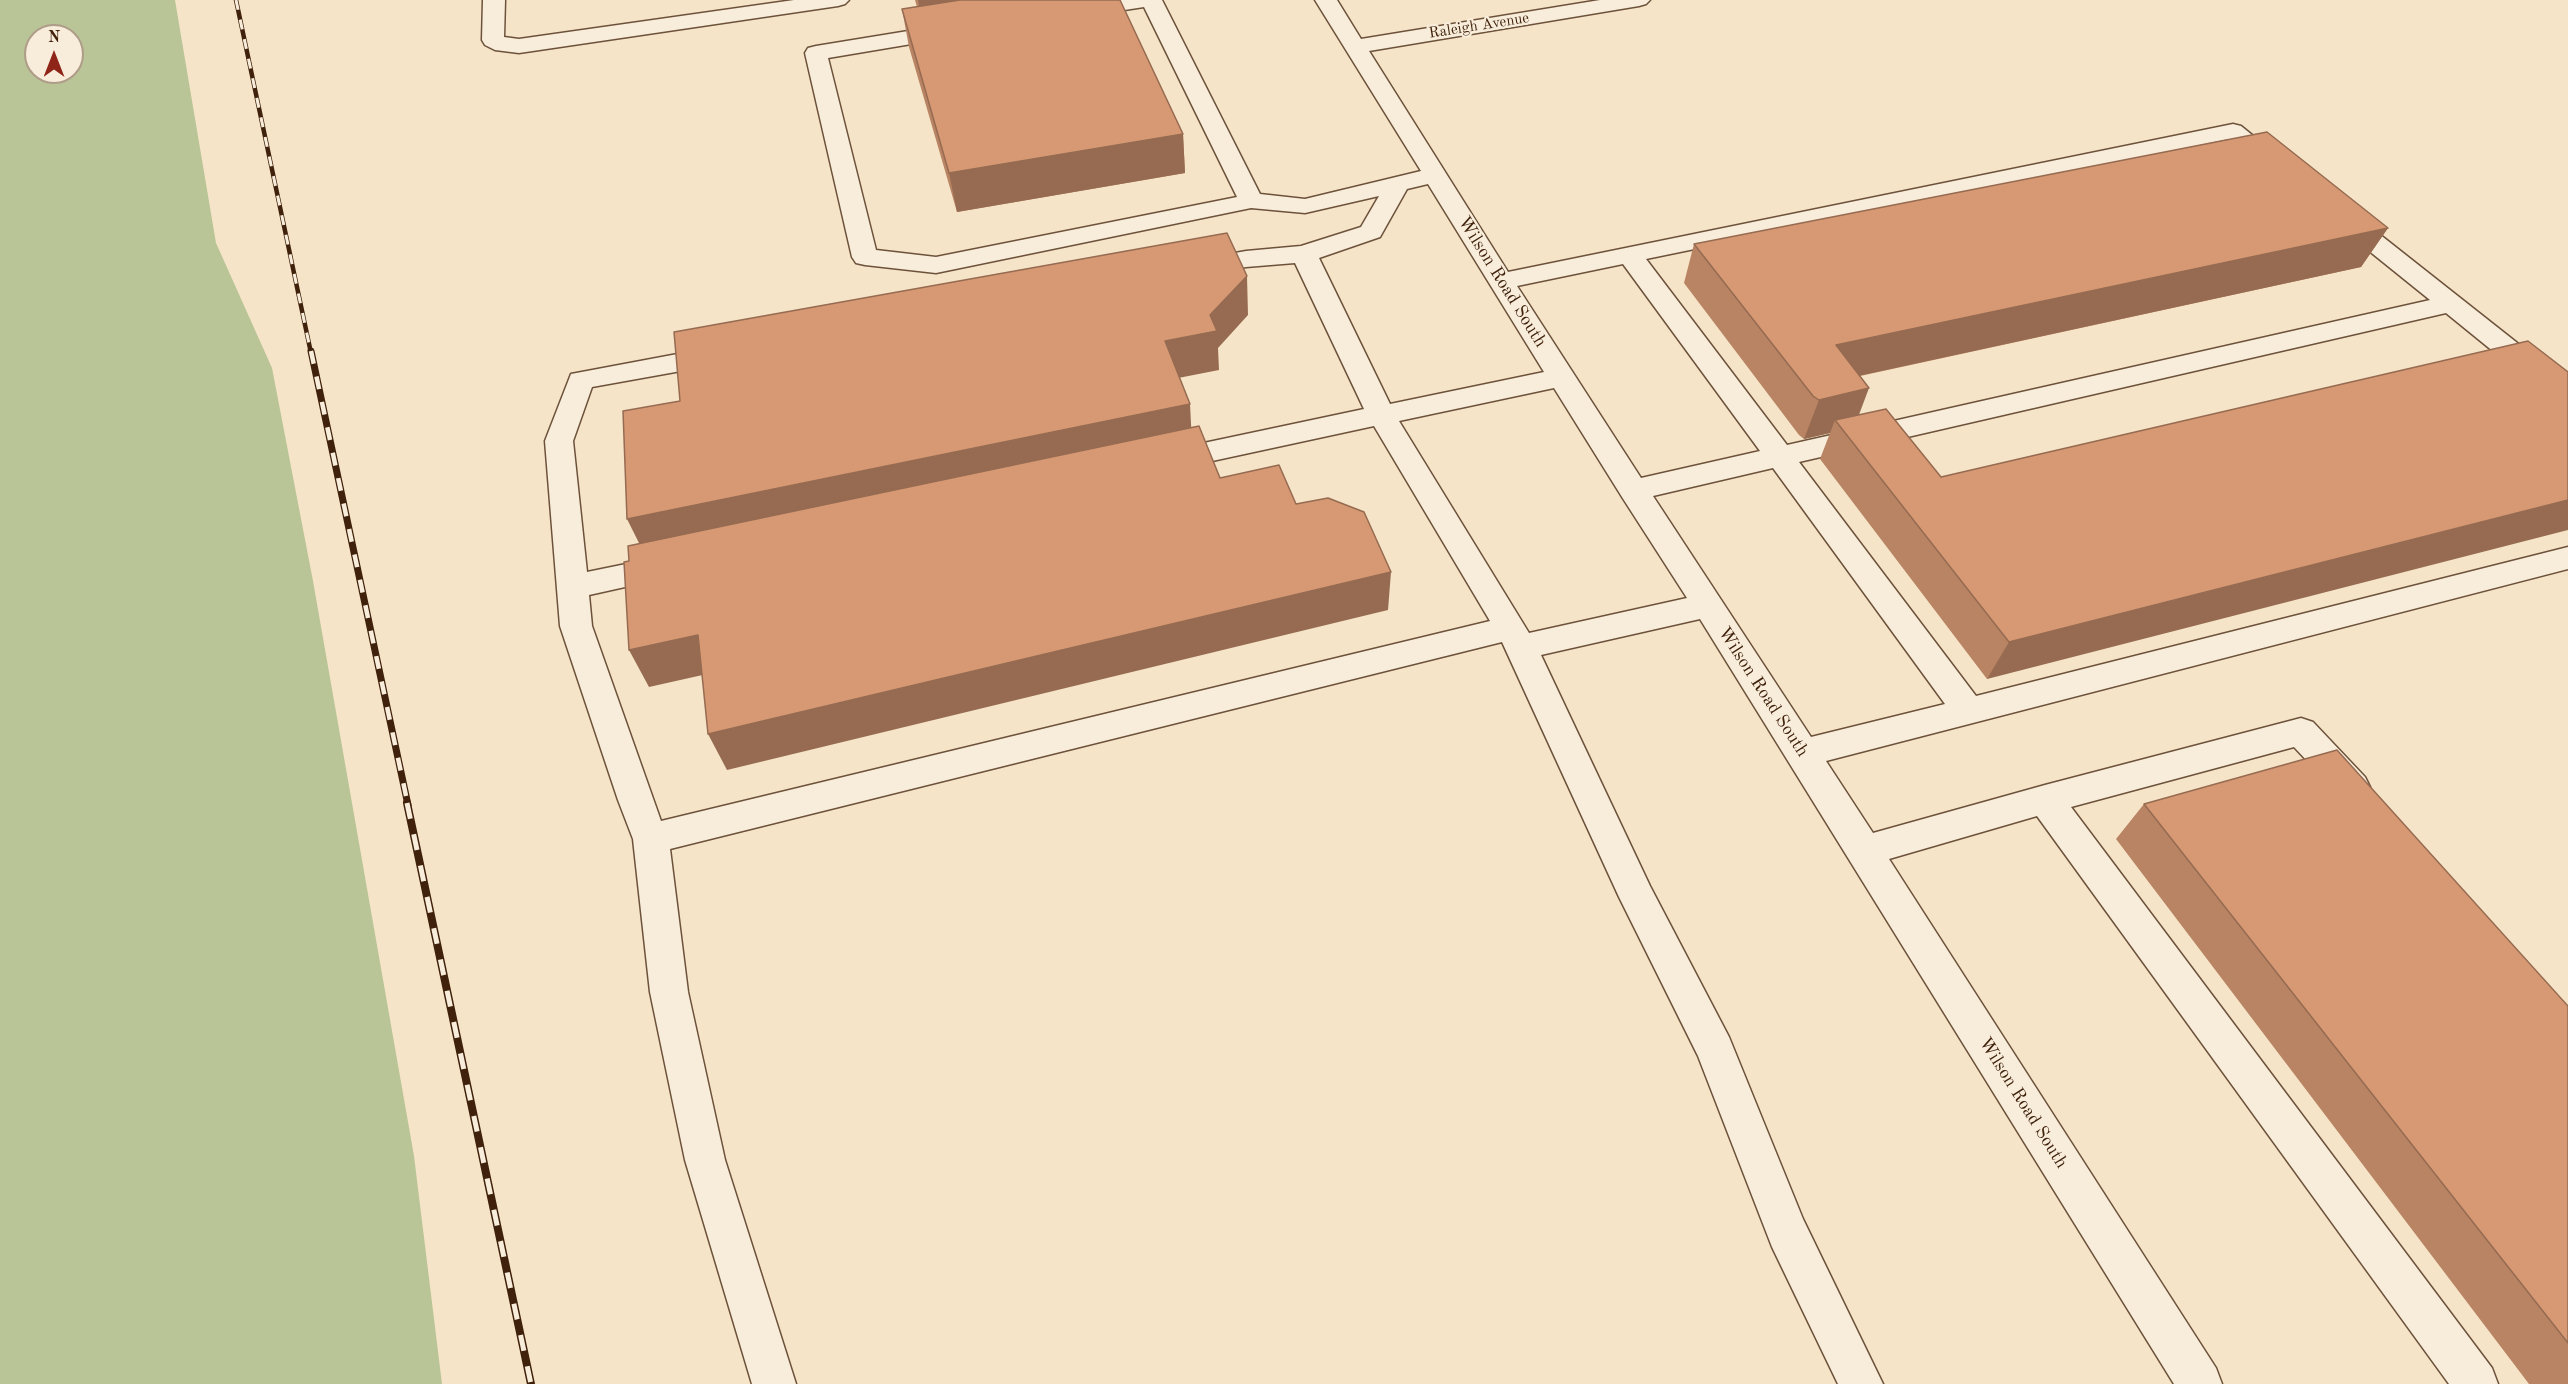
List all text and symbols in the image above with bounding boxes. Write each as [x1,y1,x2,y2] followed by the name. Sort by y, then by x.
[1428,9,1530,43] street label: Raleigh Avenue
[24,24,84,84] north arrow
[48,30,60,46] text: N
[1453,212,1551,352] street label: Wilson Road South
[1713,623,1813,761] street label: Wilson Road South
[1974,1033,2072,1173] street label: Wilson Road South

